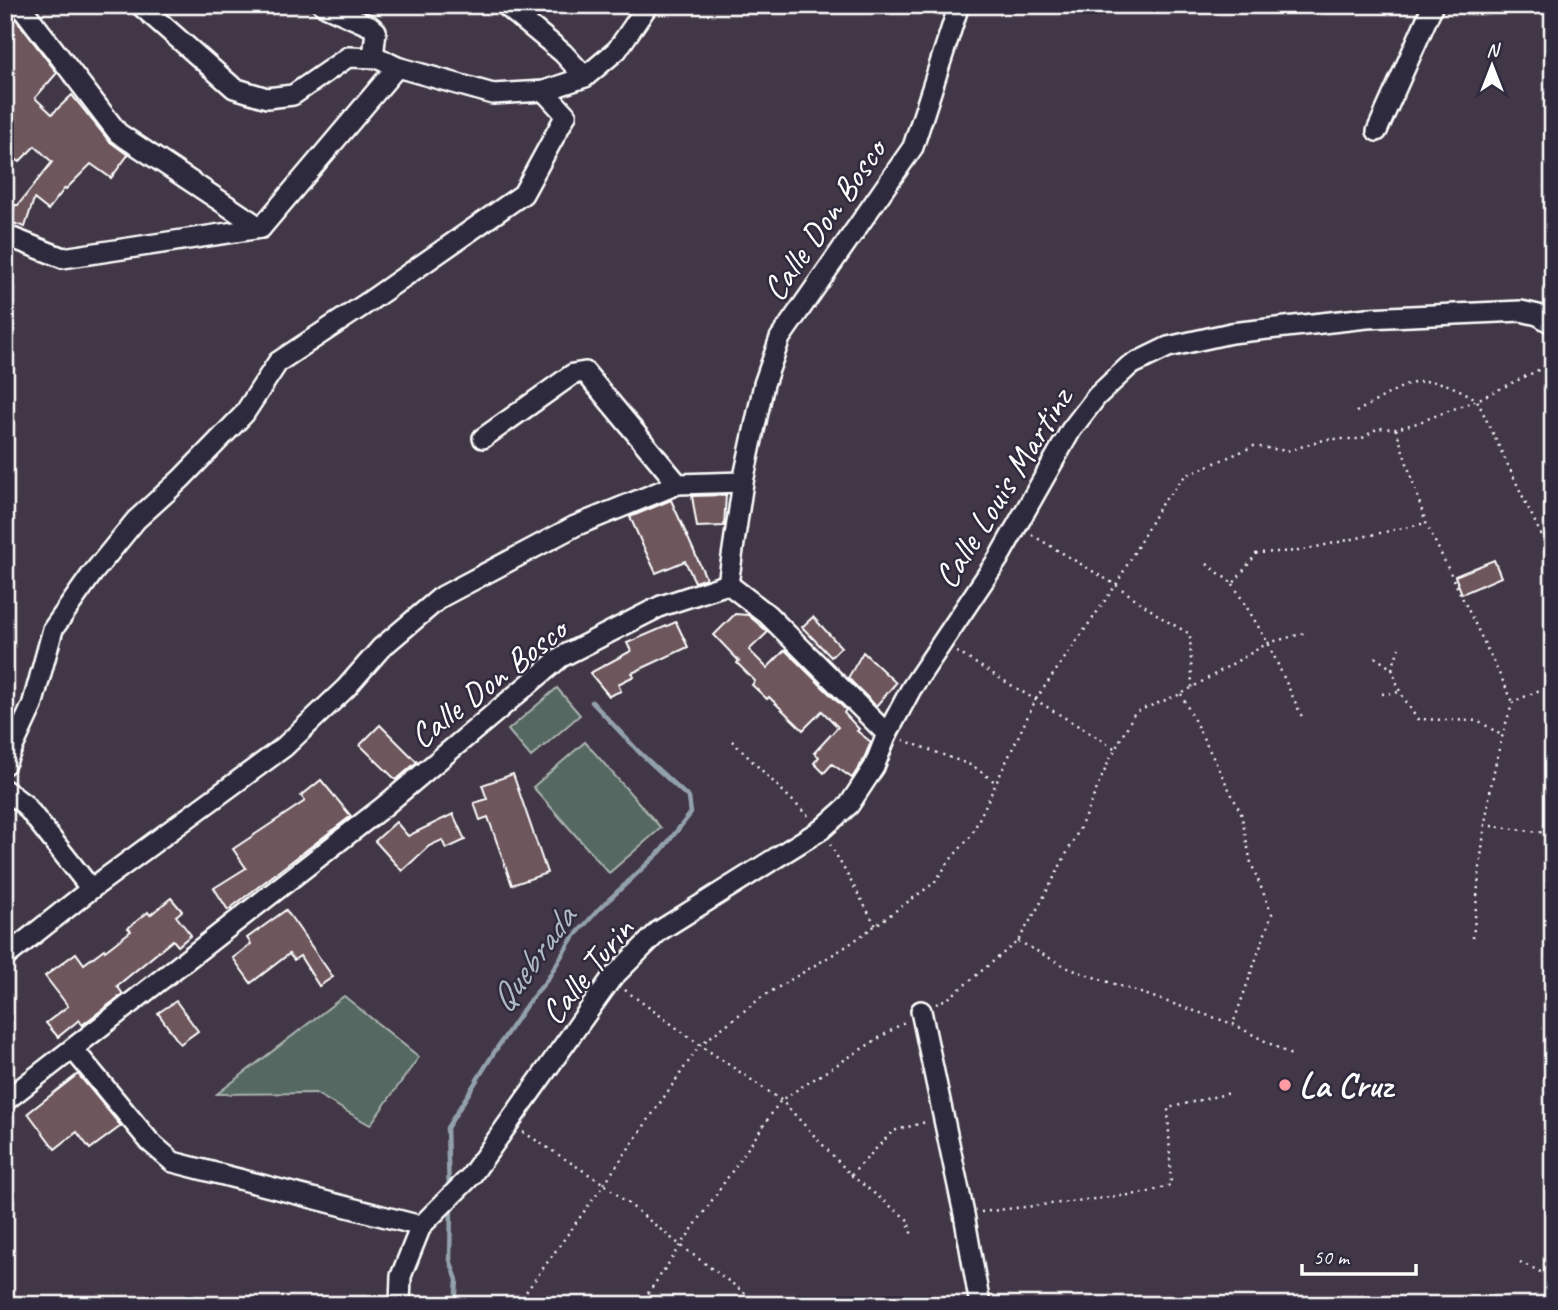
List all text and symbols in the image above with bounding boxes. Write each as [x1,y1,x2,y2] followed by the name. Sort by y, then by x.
[1456,32,1526,102] north arrow
[1486,38,1501,62] text: N
[752,127,898,310] street label: Calle Don Bosco
[924,377,1084,596] street label: Calle Louis Martinz
[400,605,578,758] street label: Calle Don Bosco
[478,894,588,1021] water label: Quebrada
[530,907,644,1034] street label: Calle Turin
[1299,1063,1396,1108] place label: La Cruz
[1277,1077,1293,1093] marker: La Cruz
[1302,1233,1416,1277] scale bar
[1313,1244,1351,1270] text: 50 m

